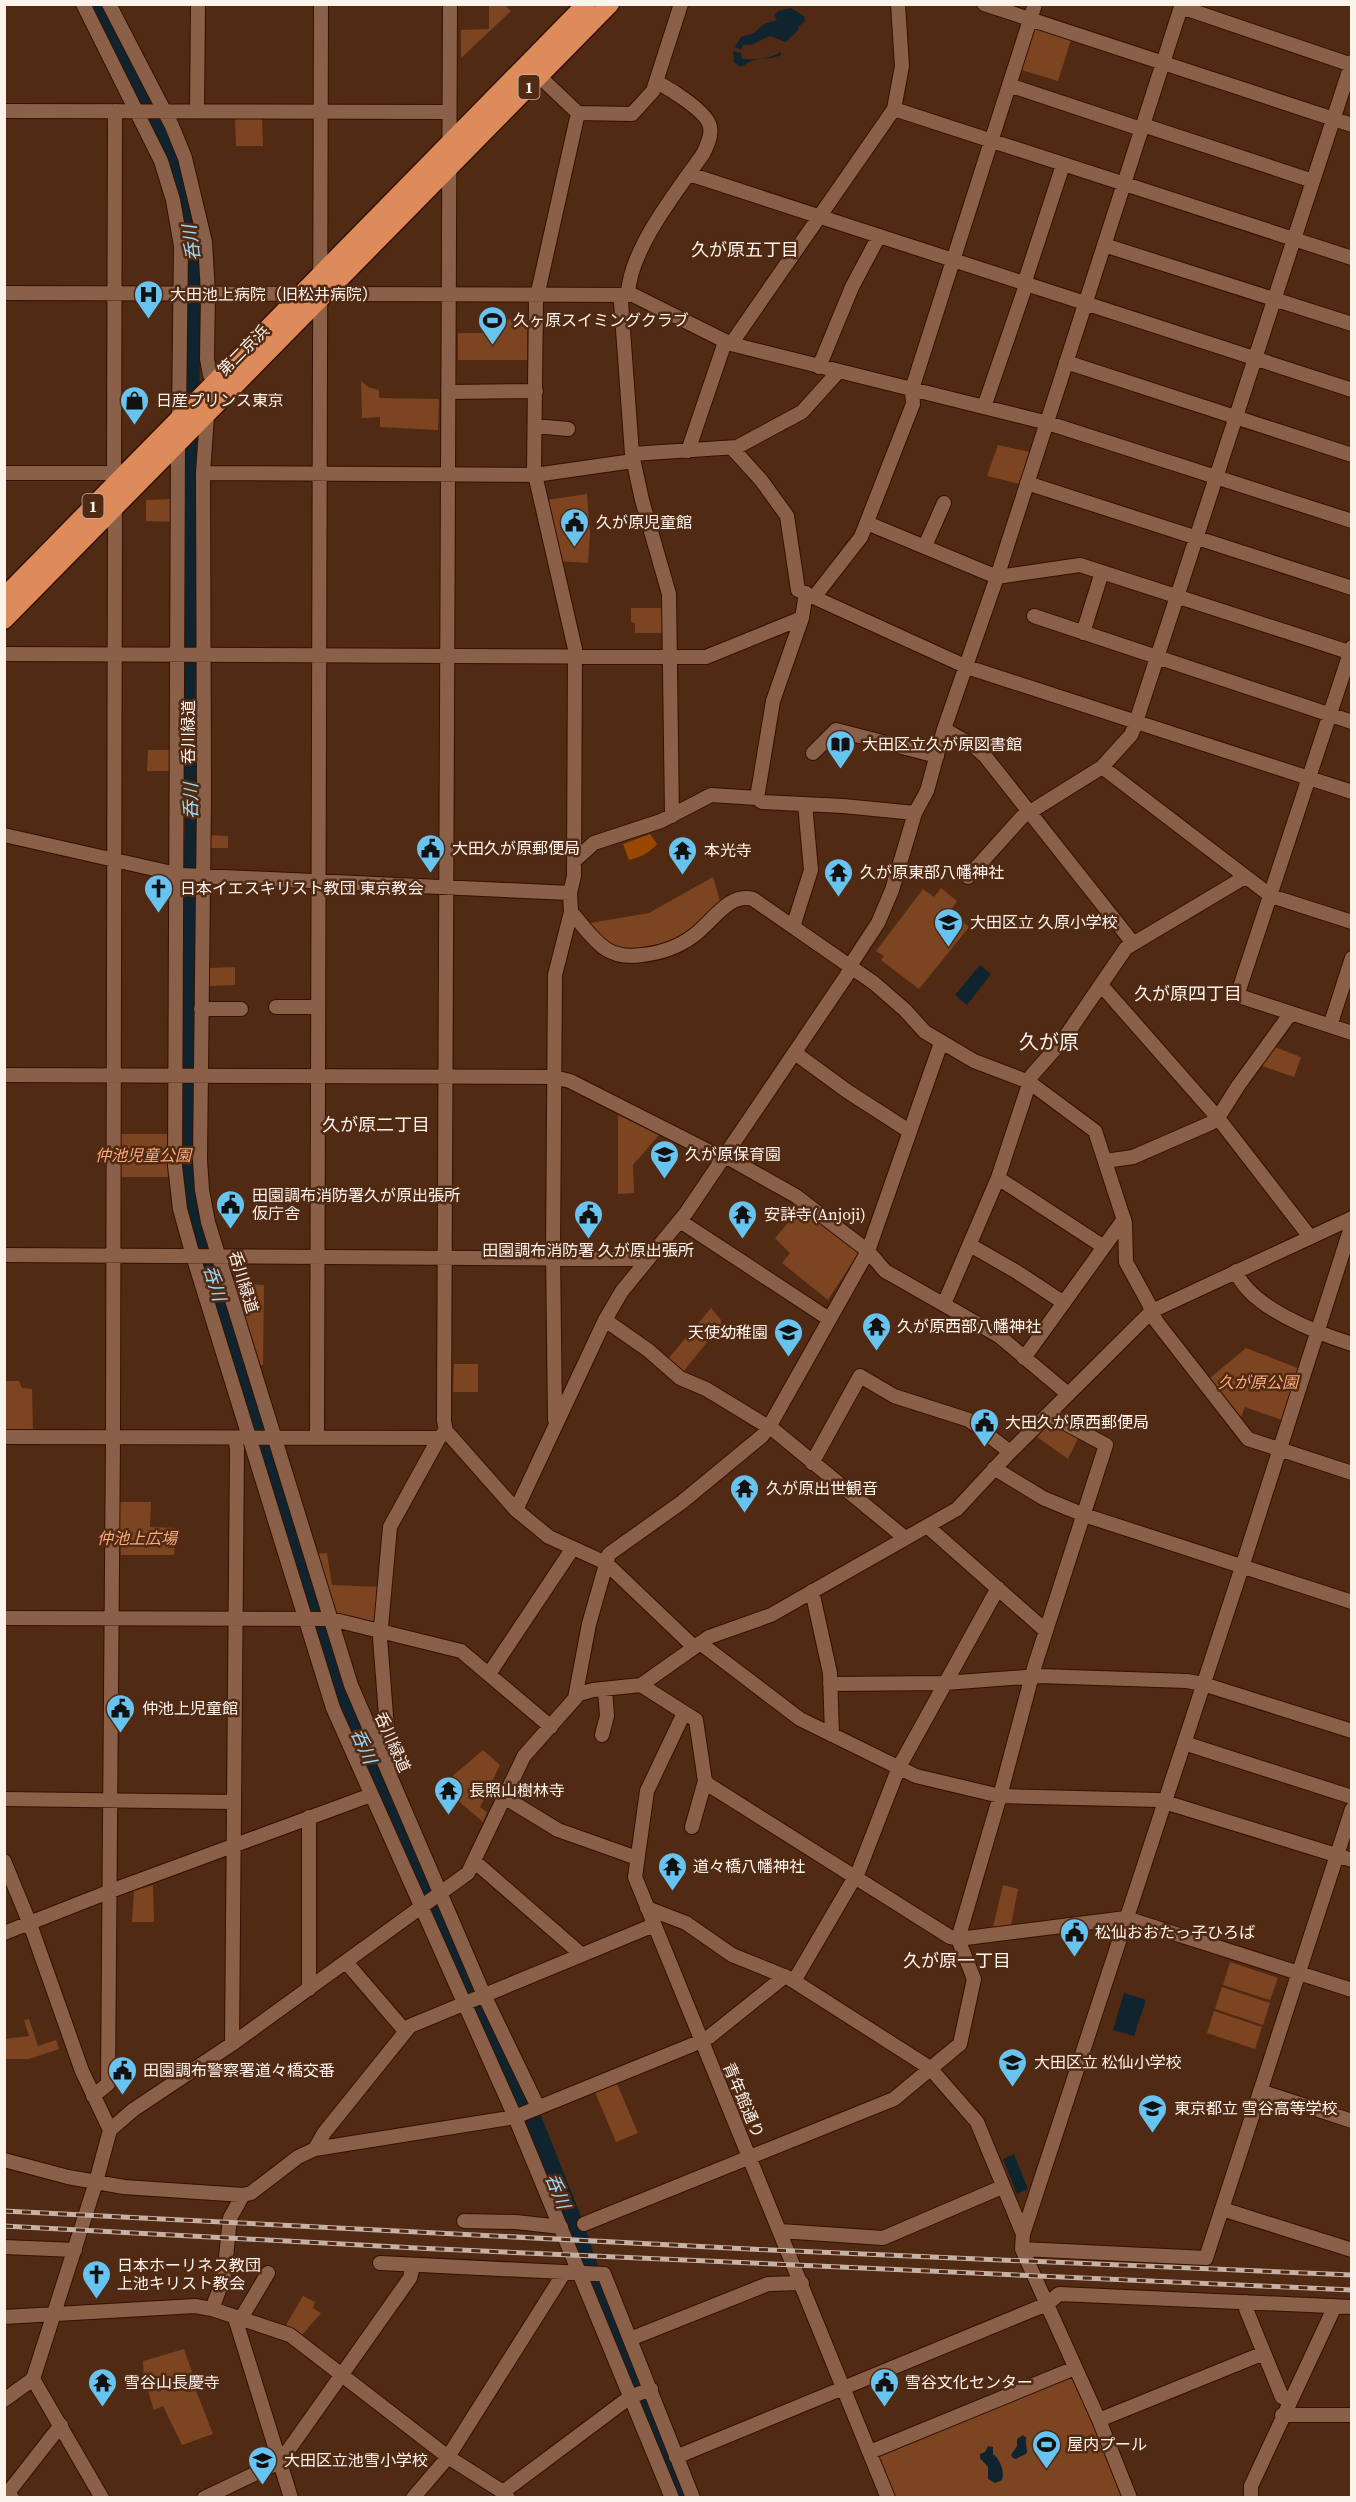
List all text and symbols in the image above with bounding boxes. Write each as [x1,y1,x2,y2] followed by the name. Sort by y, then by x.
[518,75,540,99] road number: 1
[176,222,206,262] water label: 呑川
[691,237,799,262] district label: 久が原五丁目
[133,278,165,320] hospital icon: 大田池上病院（旧松井病院）
[170,283,378,305] place label: 大田池上病院（旧松井病院）
[476,304,508,346] sports icon: 久ヶ原スイミングクラブ
[513,309,689,331] place label: 久ヶ原スイミングクラブ
[213,320,273,380] street label: 第二京浜
[119,384,151,426] shop icon: 日産プリンス東京
[156,389,284,411] place label: 日産プリンス東京
[82,494,104,518] road number: 1
[559,506,591,548] public building icon: 久が原児童館
[596,511,692,533] place label: 久が原児童館
[177,700,199,764] street label: 呑川緑道
[825,728,857,770] library icon: 大田区立久が原図書館
[862,733,1022,755] place label: 大田区立久が原図書館
[178,781,203,819] water label: 呑川
[415,832,447,874] public building icon: 大田久が原郵便局
[667,834,699,876] temple icon: 本光寺
[452,837,580,859] place label: 大田久が原郵便局
[704,839,752,861] place label: 本光寺
[823,856,855,898] temple icon: 久が原東部八幡神社
[860,861,1004,883] place label: 久が原東部八幡神社
[143,872,175,914] church icon: 日本イエスキリスト教団 東京教会
[180,877,424,899] place label: 日本イエスキリスト教団 東京教会
[933,906,965,948] school or university icon: 大田区立 久原小学校
[970,911,1118,933] place label: 大田区立 久原小学校
[1134,981,1242,1006] district label: 久が原四丁目
[1019,1028,1079,1056] district label: 久が原
[322,1112,430,1137] district label: 久が原二丁目
[648,1138,680,1180] school or university icon: 久が原保育園
[685,1143,781,1165] place label: 久が原保育園
[95,1144,193,1166] park label: 仲池児童公園
[252,1184,460,1224] place label: 田園調布消防署久が原出張所 仮庁舎
[215,1188,247,1230] public building icon: 田園調布消防署久が原出張所 仮庁舎
[572,1198,604,1240] public building icon: 田園調布消防署 久が原出張所
[727,1198,759,1240] temple icon: 安詳寺(Anjoji)
[764,1203,866,1225] place label: 安詳寺(Anjoji)
[482,1239,694,1261] place label: 田園調布消防署 久が原出張所
[224,1248,264,1316] street label: 呑川緑道
[198,1262,233,1306] water label: 呑川
[860,1310,892,1352] temple icon: 久が原西部八幡神社
[897,1315,1041,1337] place label: 久が原西部八幡神社
[773,1316,805,1358] school or university icon: 天使幼稚園
[688,1321,768,1343] place label: 天使幼稚園
[1218,1371,1300,1393] park label: 久が原公園
[968,1406,1000,1448] public building icon: 大田久が原西郵便局
[1005,1411,1149,1433] place label: 大田久が原西郵便局
[729,1472,761,1514] temple icon: 久が原出世観音
[766,1477,878,1499] place label: 久が原出世観音
[97,1527,179,1549] park label: 仲池上広場
[105,1692,137,1734] public building icon: 仲池上児童館
[142,1697,238,1719] place label: 仲池上児童館
[370,1708,416,1776] street label: 呑川緑道
[345,1724,384,1769] water label: 呑川
[432,1774,464,1816] temple icon: 長照山樹林寺
[469,1779,565,1801] place label: 長照山樹林寺
[656,1850,688,1892] temple icon: 道々橋八幡神社
[693,1855,805,1877] place label: 道々橋八幡神社
[1058,1916,1090,1958] public building icon: 松仙おおたっ子ひろば
[1095,1921,1255,1943] place label: 松仙おおたっ子ひろば
[903,1948,1011,1973] district label: 久が原一丁目
[997,2046,1029,2088] school or university icon: 大田区立 松仙小学校
[1034,2051,1182,2073] place label: 大田区立 松仙小学校
[106,2054,138,2096] public building icon: 田園調布警察署道々橋交番
[143,2059,335,2081] place label: 田園調布警察署道々橋交番
[718,2059,770,2141] street label: 青年館通り
[1137,2092,1169,2134] school or university icon: 東京都立 雪谷高等学校
[1174,2097,1338,2119] place label: 東京都立 雪谷高等学校
[540,2170,577,2214] water label: 呑川
[117,2254,261,2294] place label: 日本ホーリネス教団 上池キリスト教会
[80,2258,112,2300] church icon: 日本ホーリネス教団 上池キリスト教会
[87,2366,119,2408] temple icon: 雪谷山長慶寺
[868,2366,900,2408] public building icon: 雪谷文化センター
[124,2371,220,2393] place label: 雪谷山長慶寺
[905,2371,1033,2393] place label: 雪谷文化センター
[1030,2428,1062,2470] sports icon: 屋内プール
[1067,2433,1147,2455] place label: 屋内プール
[247,2444,279,2486] school or university icon: 大田区立池雪小学校
[284,2449,428,2471] place label: 大田区立池雪小学校

